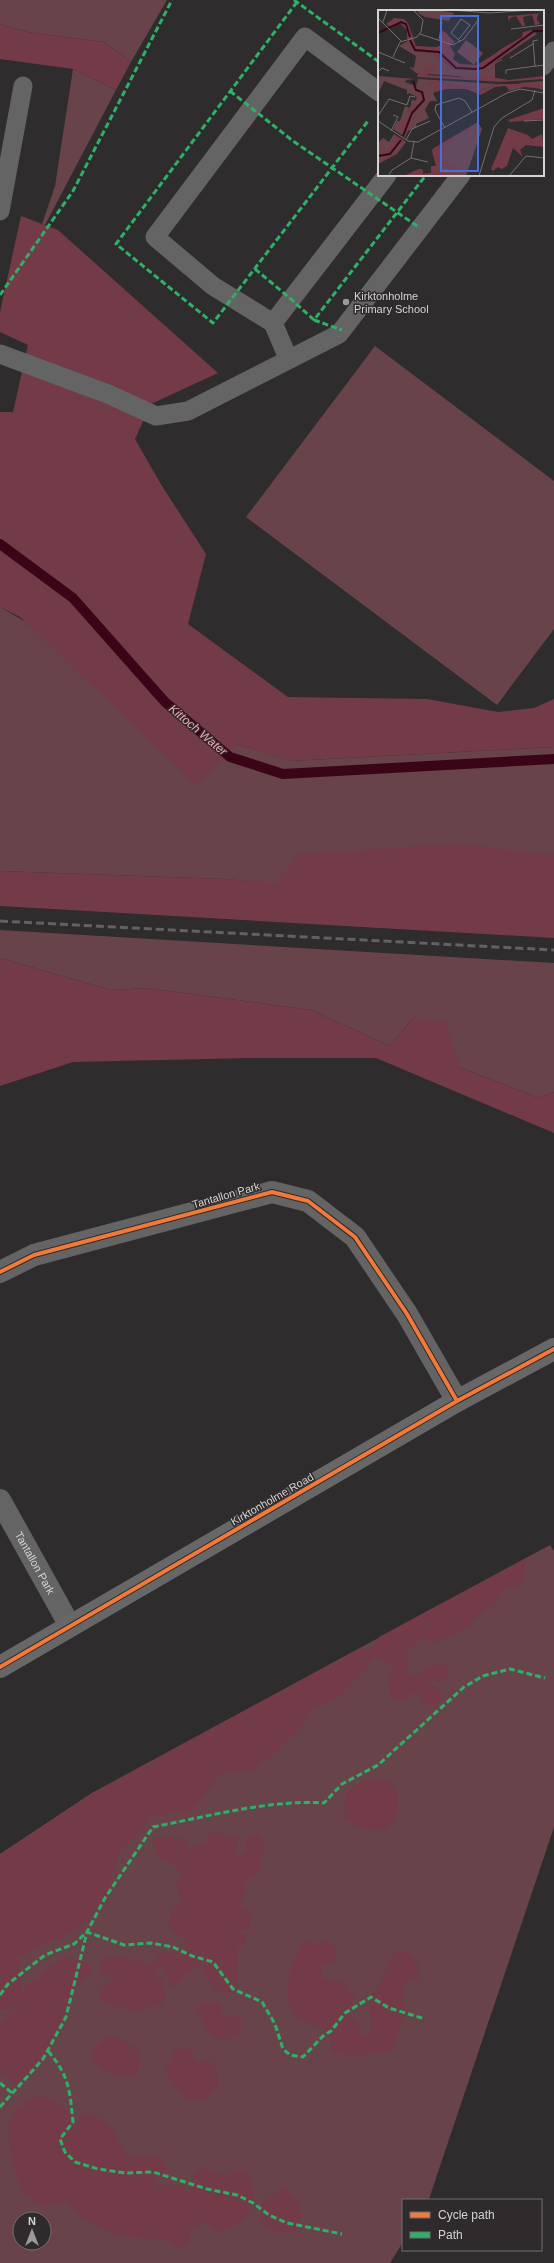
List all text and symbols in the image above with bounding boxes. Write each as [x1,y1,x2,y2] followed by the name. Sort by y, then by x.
[378,10,544,176] inset map
[354,290,429,315] place label: Kirktonholme Primary School
[341,297,351,307] marker: Kirktonholme Primary School
[166,702,231,759] water label: Kittoch Water
[191,1179,262,1210] street label: Tantallon Park
[228,1470,316,1528] street label: Kirktonholme Road
[13,1530,57,1597] street label: Tantallon Park
[402,2199,542,2251] legend
[438,2208,495,2222] text: Cycle path
[12,2211,52,2251] north arrow
[28,2215,36,2227] text: N
[438,2228,463,2242] text: Path

